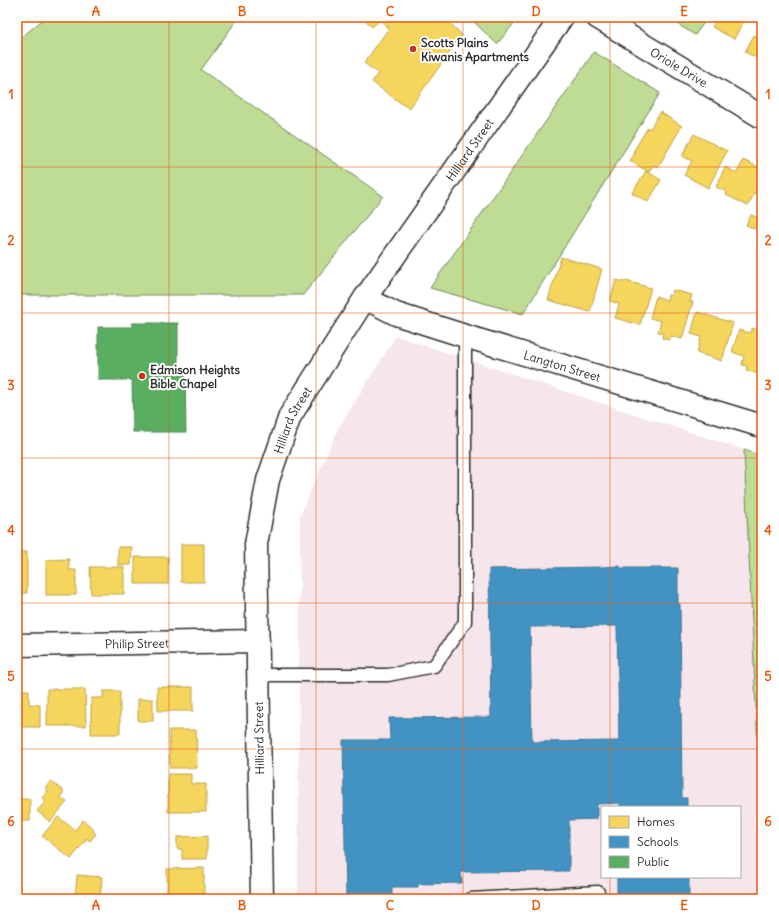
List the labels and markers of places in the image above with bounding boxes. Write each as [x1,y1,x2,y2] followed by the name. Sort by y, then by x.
[421,35,530,65] place label: Scotts Plains Kiwanis Apartments
[408,44,418,54] marker: Scotts Plains Kiwanis Apartments
[150,362,240,392] place label: Edmison Heights Bible Chapel
[137,371,147,381] marker: Edmison Heights Bible Chapel

